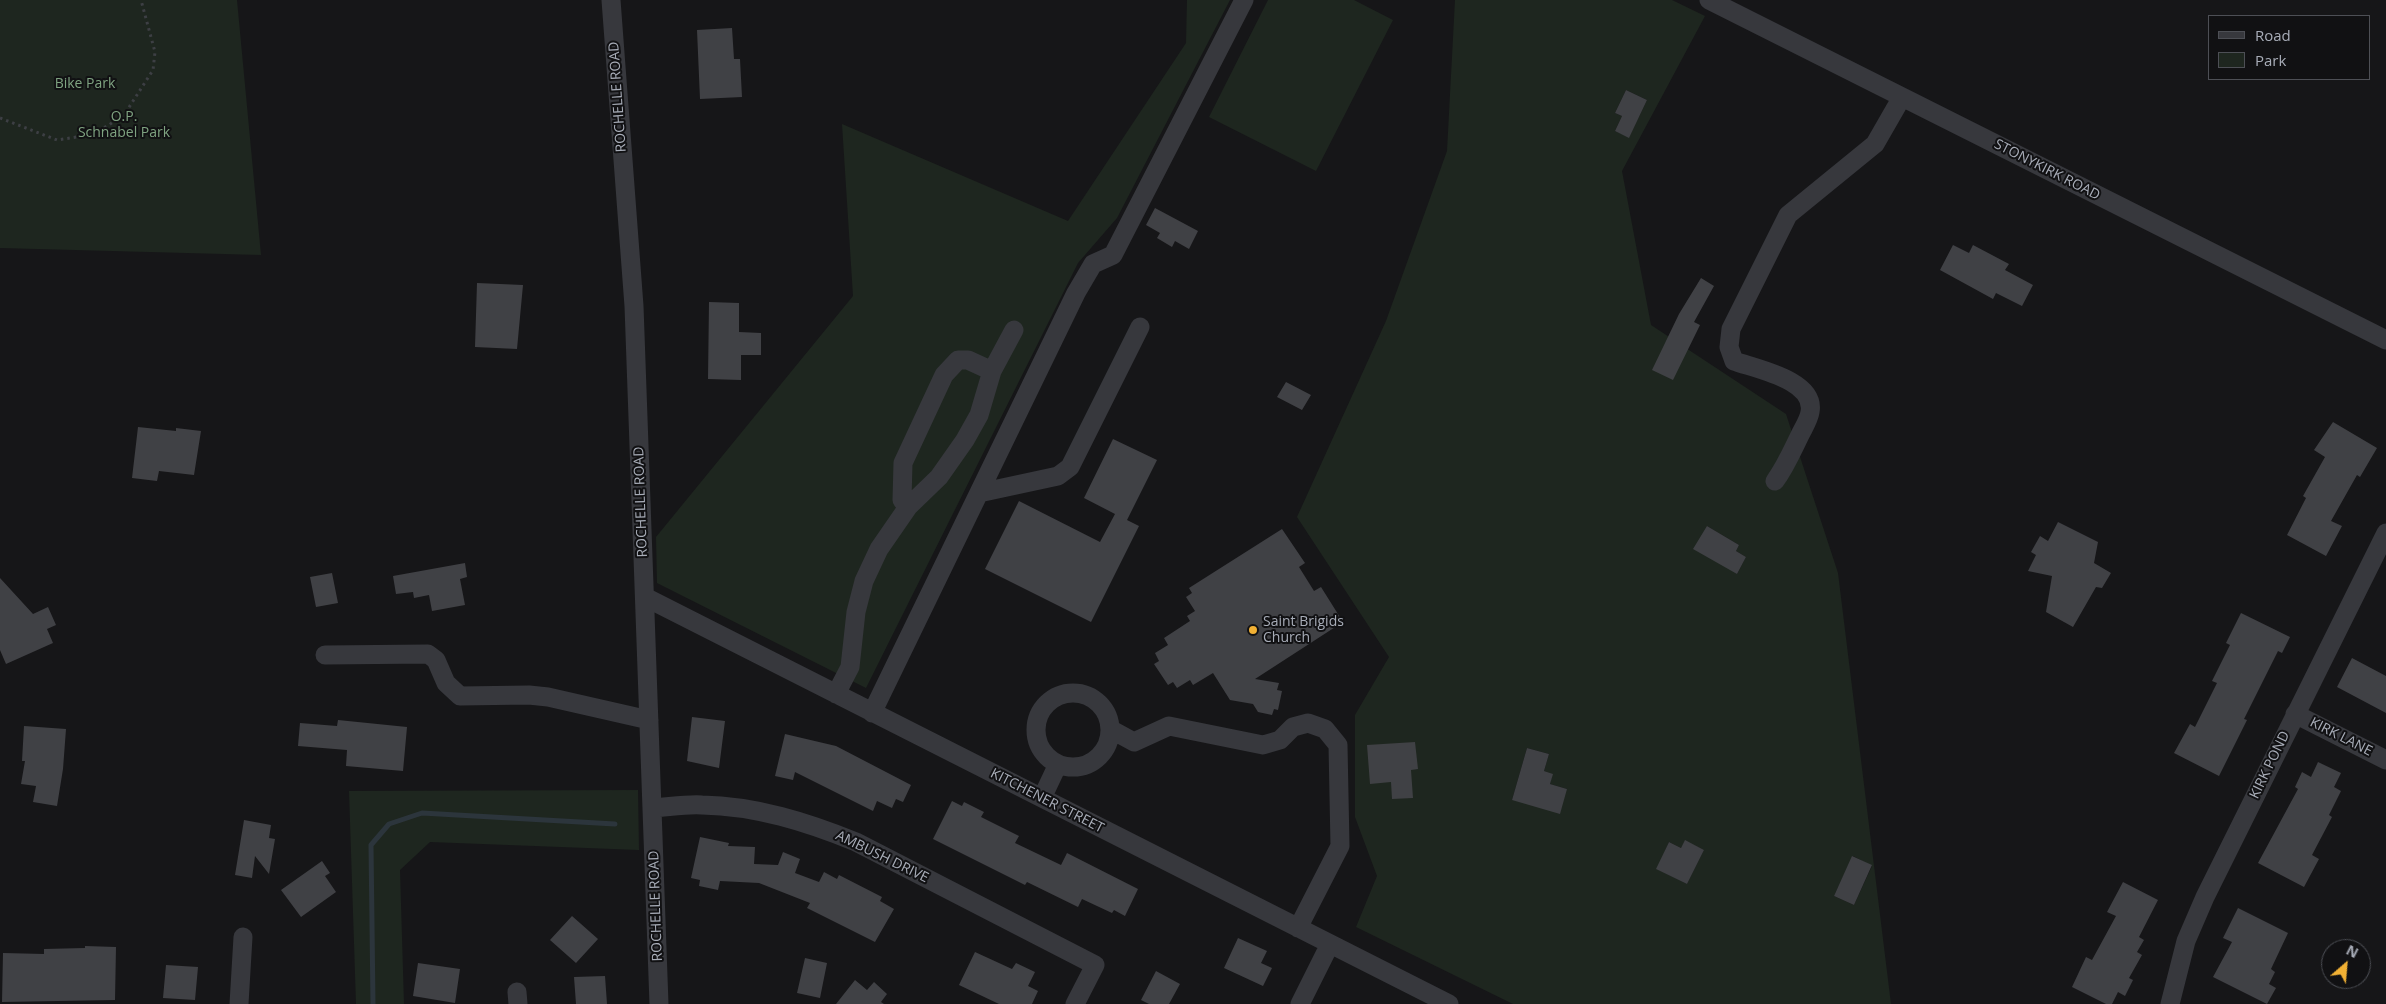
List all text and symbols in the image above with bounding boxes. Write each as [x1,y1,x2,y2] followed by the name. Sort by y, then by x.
[2208,15,2371,80] legend
[2255,25,2291,45] text: Road
[606,41,630,153] street label: ROCHELLE ROAD
[2255,50,2286,70] text: Park
[55,76,115,92] park label: Bike Park
[78,109,170,142] park label: O.P. Schnabel Park
[1991,136,2103,204] street label: STONYKIRK ROAD
[631,446,651,558] street label: ROCHELLE ROAD
[1263,614,1344,646] place label: Saint Brigids Church
[1247,624,1259,636] marker: Saint Brigids Church
[2307,714,2375,760] street label: KIRK LANE
[2246,728,2294,802] street label: KIRK POND
[987,765,1107,837] street label: KITCHENER STREET
[833,827,931,887] street label: AMBUSH DRIVE
[646,850,666,962] street label: ROCHELLE ROAD
[2321,939,2371,989] north arrow
[2343,940,2362,962] text: N

